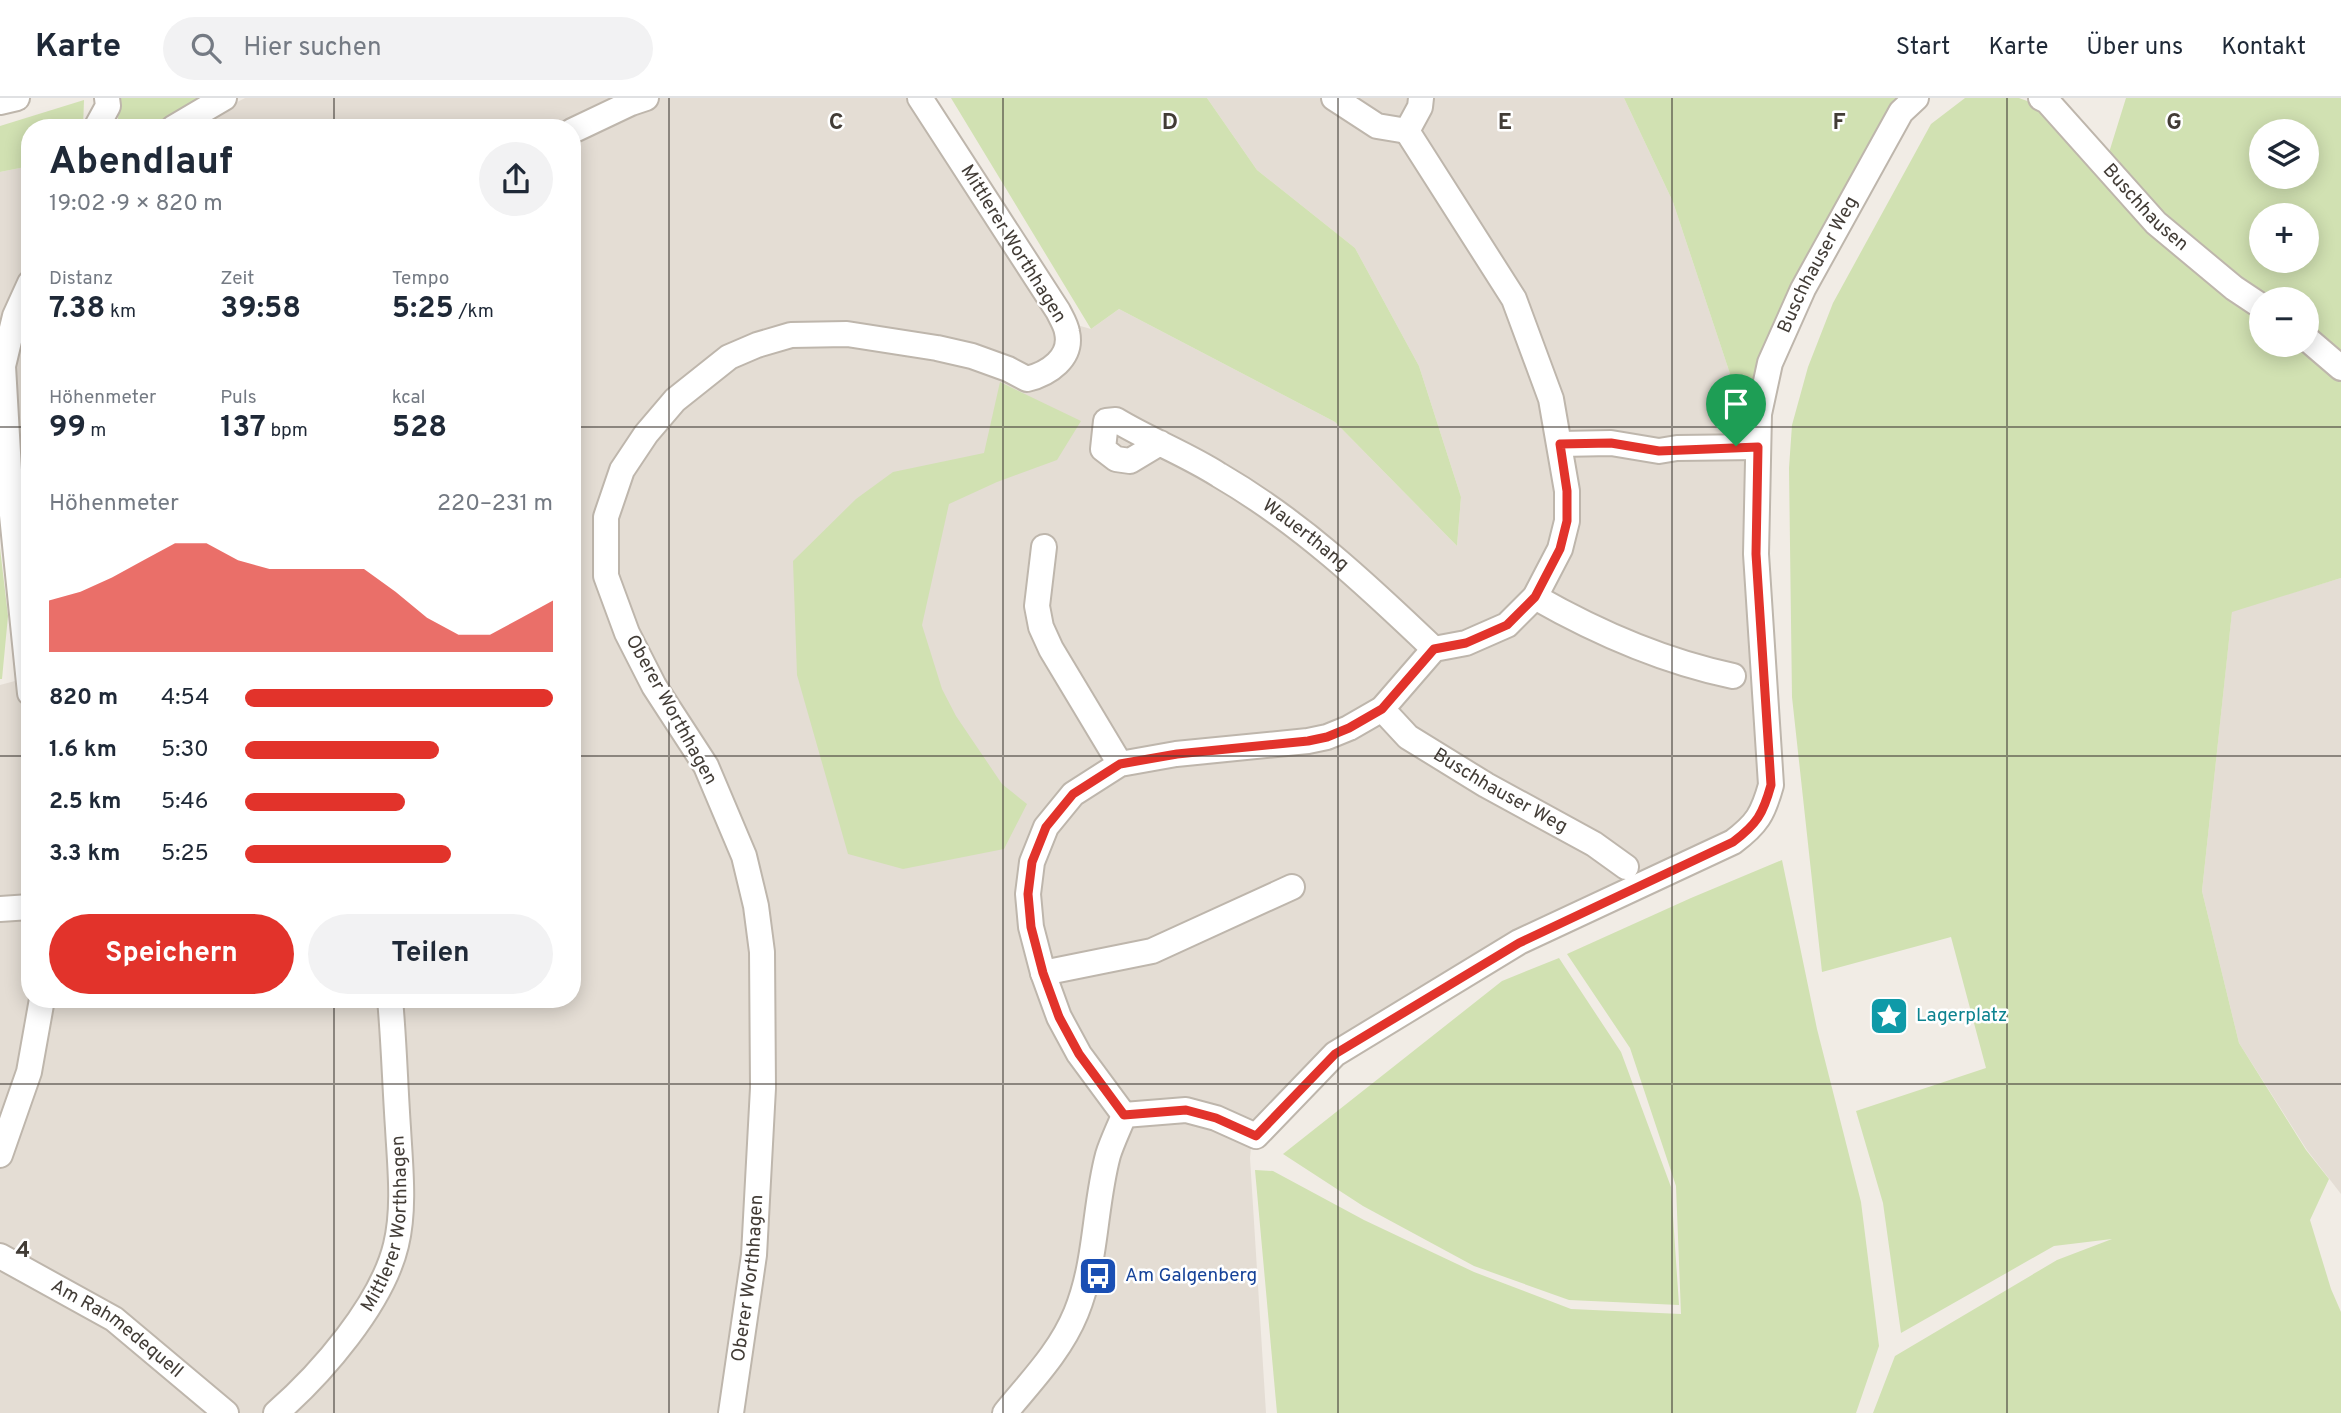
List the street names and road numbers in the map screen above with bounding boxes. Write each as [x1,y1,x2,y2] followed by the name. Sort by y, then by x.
[2097,159,2193,257] street label: Buschhausen
[955,160,1071,328] street label: Mittlerer Worthhagen
[1773,192,1864,337] street label: Buschhauser Weg
[1257,494,1354,577] street label: Wauerthang
[620,631,722,789] street label: Oberer Worthhagen
[1428,743,1571,839] street label: Buschhauser Weg
[356,1135,413,1317] street label: Mittlerer Worthhagen
[727,1194,769,1363] street label: Oberer Worthhagen
[46,1274,188,1384] street label: Am Rahmedequell

